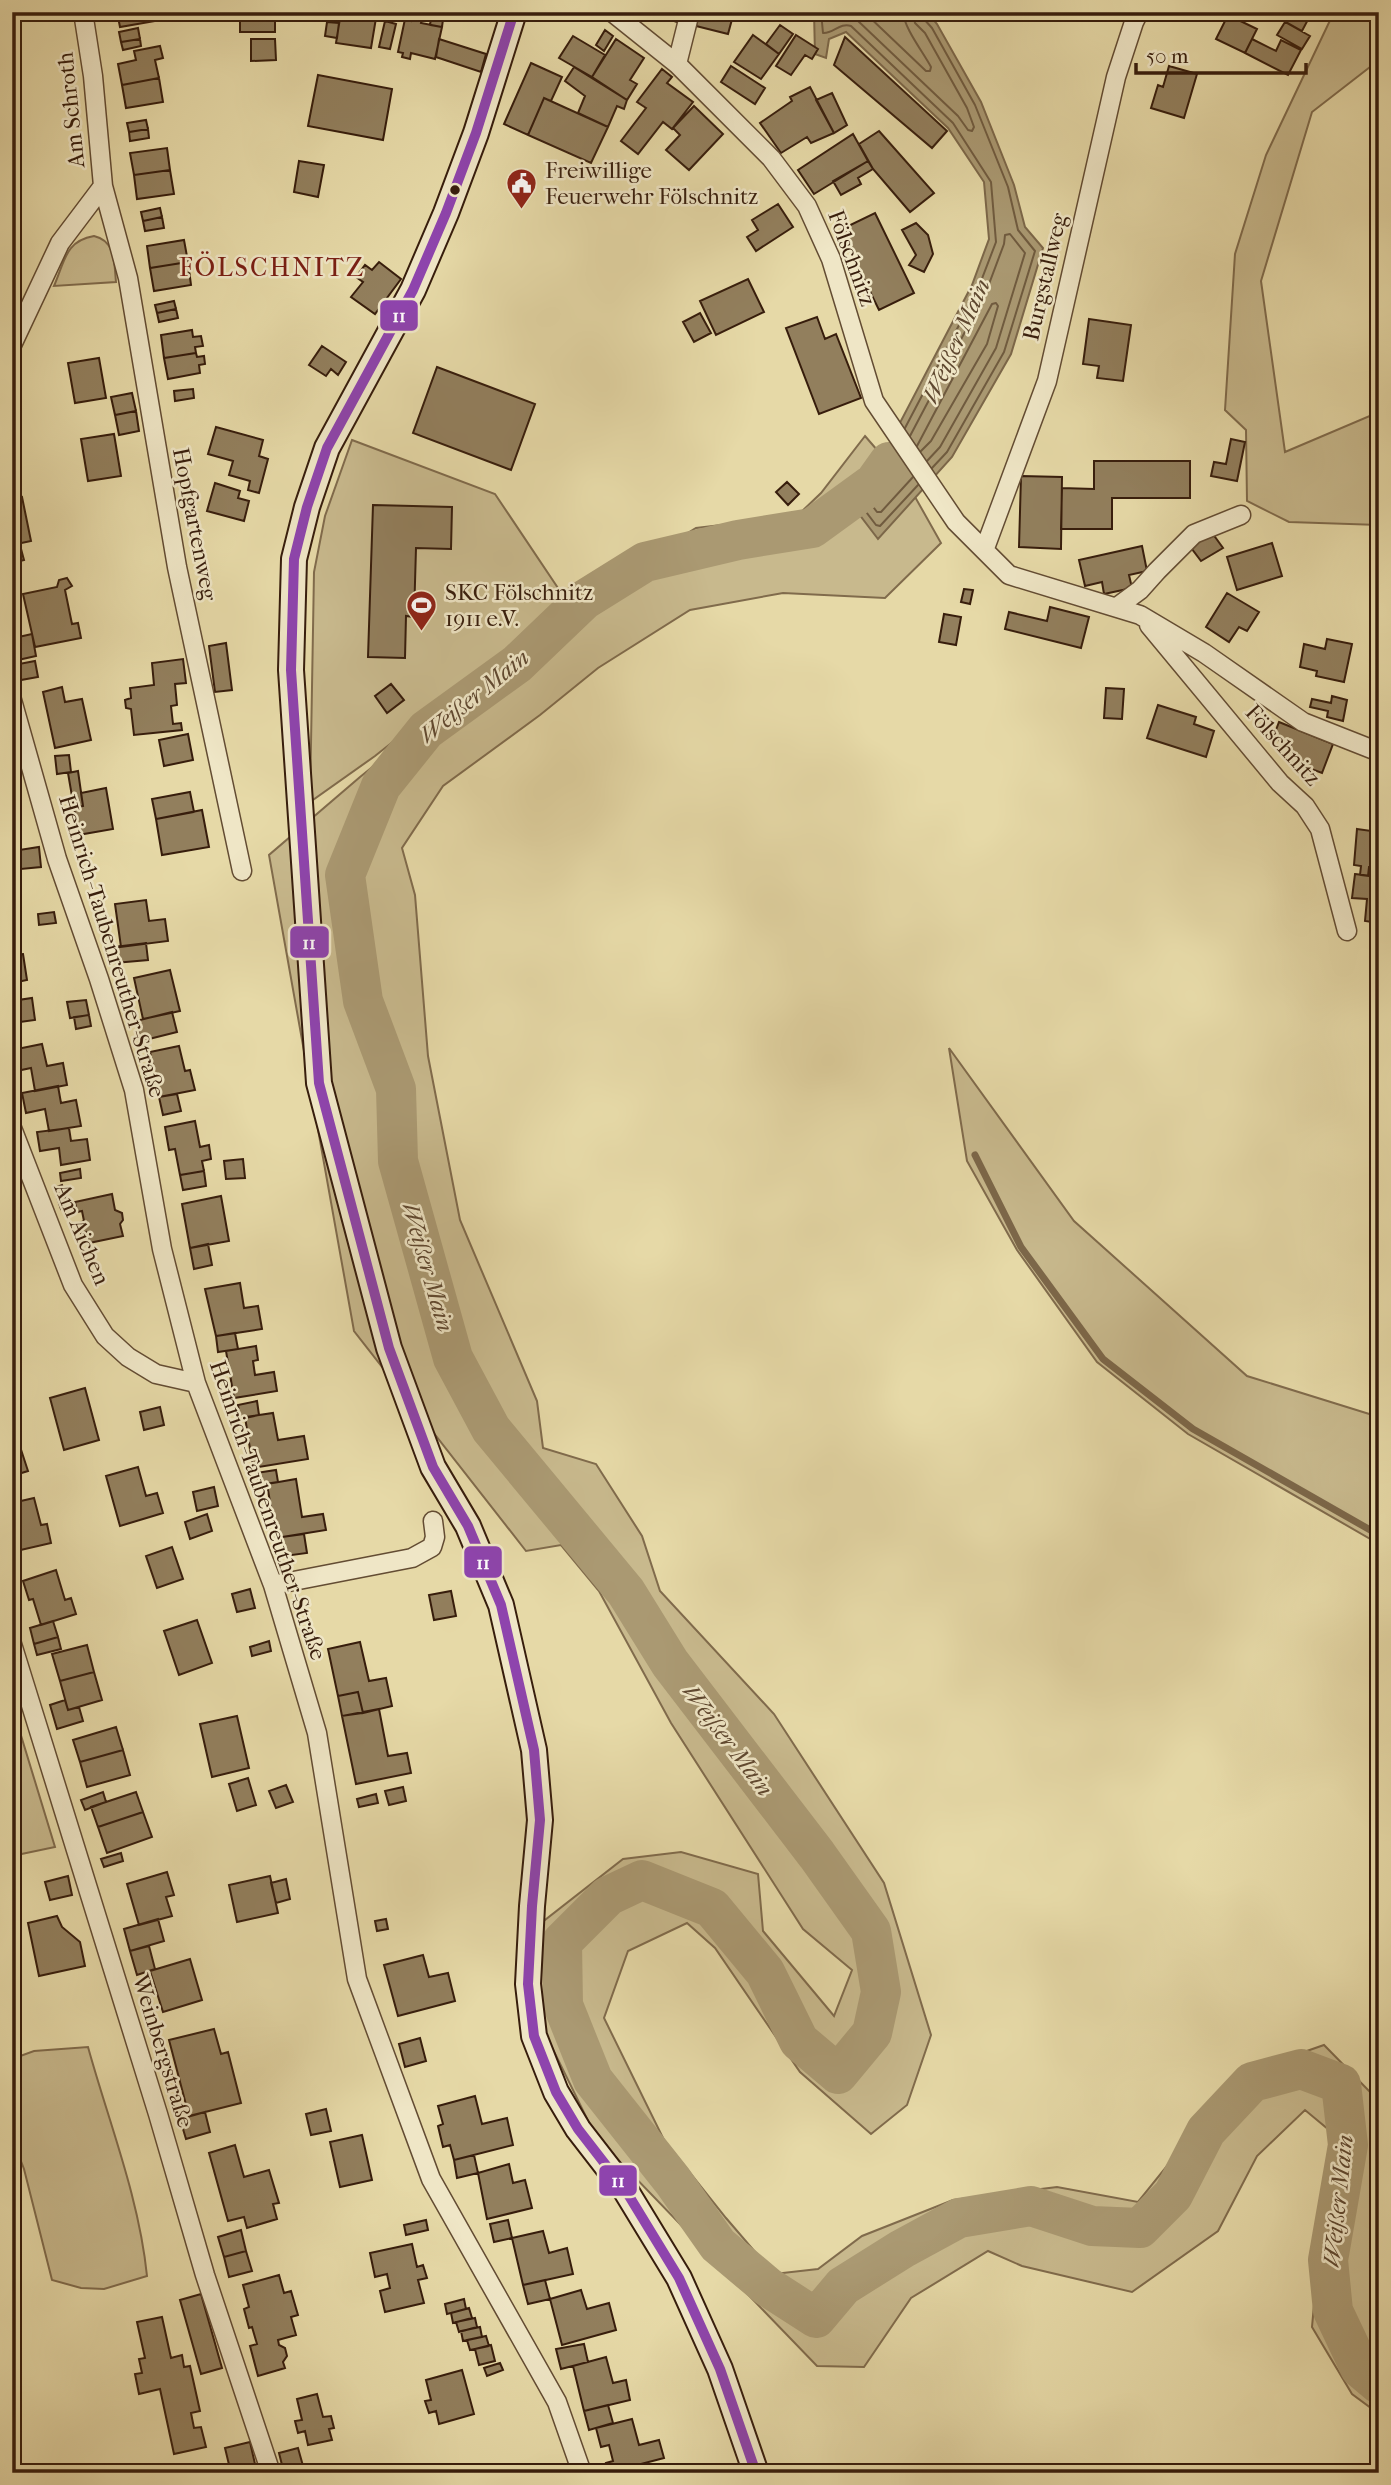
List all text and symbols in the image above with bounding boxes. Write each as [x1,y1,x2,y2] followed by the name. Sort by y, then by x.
[1136,32,1305,76] scale bar
[1146,44,1189,68] text: 50 m
[51,51,91,170] street label: Am Schroth
[545,157,758,210] place label: Freiwillige Feuerwehr Fölschnitz
[505,166,539,210] public building icon: Freiwillige Feuerwehr Fölschnitz
[448,183,462,197] unlabelled marker
[822,206,882,310] street label: Fölschnitz
[1017,210,1073,343] street label: Burgstallweg
[179,251,365,283] district label: FÖLSCHNITZ
[916,274,996,408] water label: Weißer Main
[379,299,419,332] line badge: 11
[392,305,406,327] text: 11
[167,445,223,603] street label: Hopfgartenweg
[445,579,593,632] place label: SKC Fölschnitz 1911 e.V.
[405,588,439,632] sports icon: SKC Fölschnitz 1911 e.V.
[413,643,535,749] water label: Weißer Main
[1240,699,1326,791] street label: Fölschnitz
[53,791,171,1101] street label: Heinrich-Taubenreuther-Straße
[289,925,330,959] line badge: 11
[302,932,316,954] text: 11
[48,1178,116,1290] street label: Am Aichen
[396,1199,460,1335] water label: Weißer Main
[204,1357,332,1663] street label: Heinrich-Taubenreuther-Straße
[463,1545,503,1579] line badge: 11
[476,1552,490,1574] text: 11
[677,1678,779,1802] water label: Weißer Main
[127,1970,199,2131] street label: Weinbergstraße
[1317,2133,1359,2269] water label: Weißer Main
[598,2164,638,2197] line badge: 11
[611,2170,625,2192] text: 11

